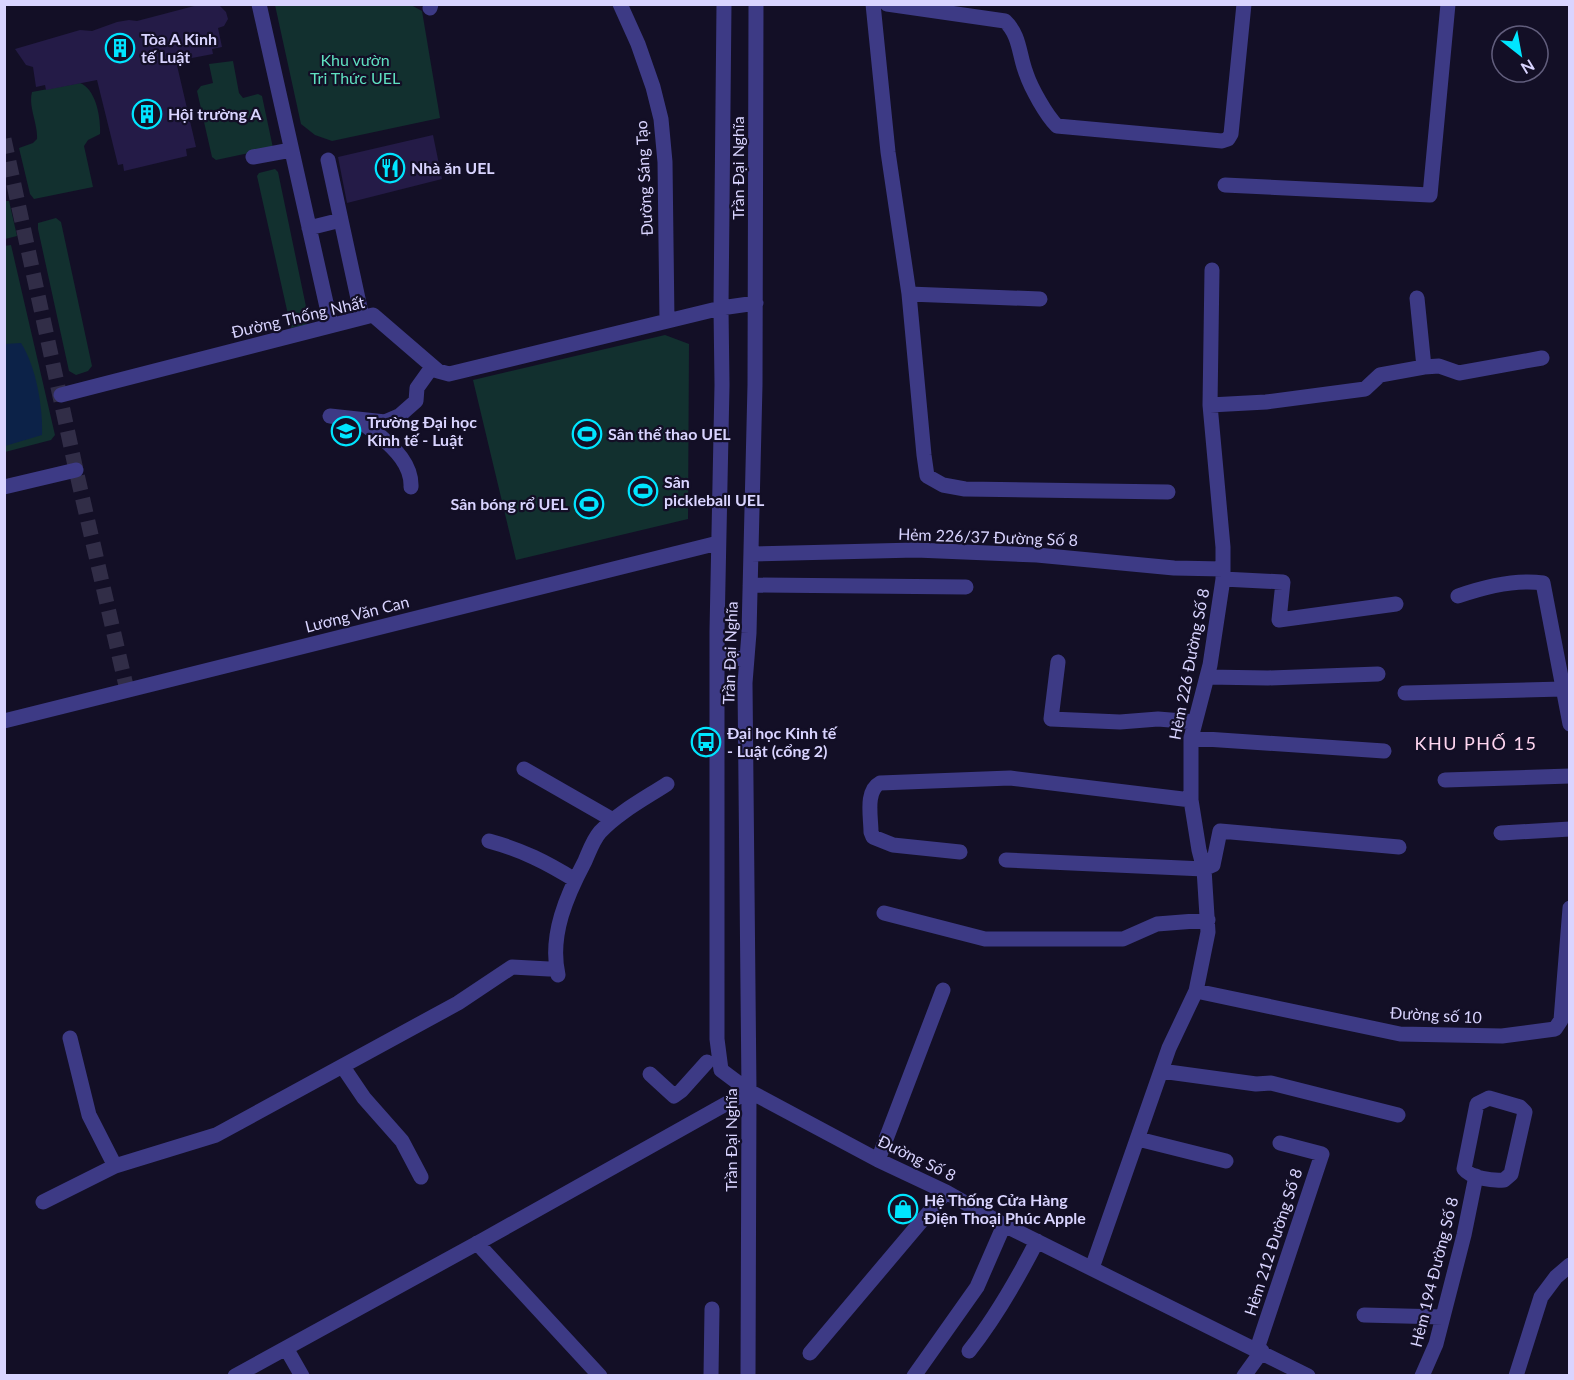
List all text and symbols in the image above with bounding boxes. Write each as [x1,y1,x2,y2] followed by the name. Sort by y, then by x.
[1490,24,1550,84] north arrow
[141,29,217,66] place label: Tòa A Kinh tế Luật
[104,32,136,64] building icon: Tòa A Kinh tế Luật
[310,50,400,87] park label: Khu vườn Tri Thức UEL
[1518,56,1538,79] text: N
[131,98,163,130] building icon: Hội trường A
[168,104,262,123] place label: Hội trường A
[728,116,747,220] street label: Trần Đại Nghĩa
[631,120,656,236] street label: Đường Sáng Tạo
[374,152,406,184] restaurant icon: Nhà ăn UEL
[411,158,495,177] place label: Nhà ăn UEL
[229,292,367,341] street label: Đường Thống Nhất
[367,412,477,449] place label: Trường Đại học Kinh tế - Luật
[330,415,362,447] school or university icon: Trường Đại học Kinh tế - Luật
[571,418,603,450] sports icon: Sân thể thao UEL
[608,424,731,443] place label: Sân thể thao UEL
[664,472,765,509] place label: Sân pickleball UEL
[627,475,659,507] sports icon: Sân pickleball UEL
[573,488,605,520] sports icon: Sân bóng rổ UEL
[450,494,569,513] place label: Sân bóng rổ UEL
[898,524,1078,549] street label: Hẻm 226/37 Đường Số 8
[1164,586,1213,741] street label: Hẻm 226 Đường Số 8
[303,591,411,636] street label: Lương Văn Can
[718,601,741,705] street label: Trần Đại Nghĩa
[726,723,838,760] place label: Đại học Kinh tế - Luật (cổng 2)
[690,726,722,758] bus stop icon: Đại học Kinh tế - Luật (cổng 2)
[1415,732,1537,754] district label: KHU PHỐ 15
[1390,1003,1482,1026] street label: Đường số 10
[721,1088,740,1192] street label: Trần Đại Nghĩa
[875,1131,959,1185] street label: Đường Số 8
[1240,1166,1305,1318] street label: Hẻm 212 Đường Số 8
[923,1190,1086,1227] place label: Hệ Thống Cửa Hàng Điện Thoại Phúc Apple
[887,1193,919,1225] shop icon: Hệ Thống Cửa Hàng Điện Thoại Phúc Apple
[1406,1195,1461,1349] street label: Hẻm 194 Đường Số 8

